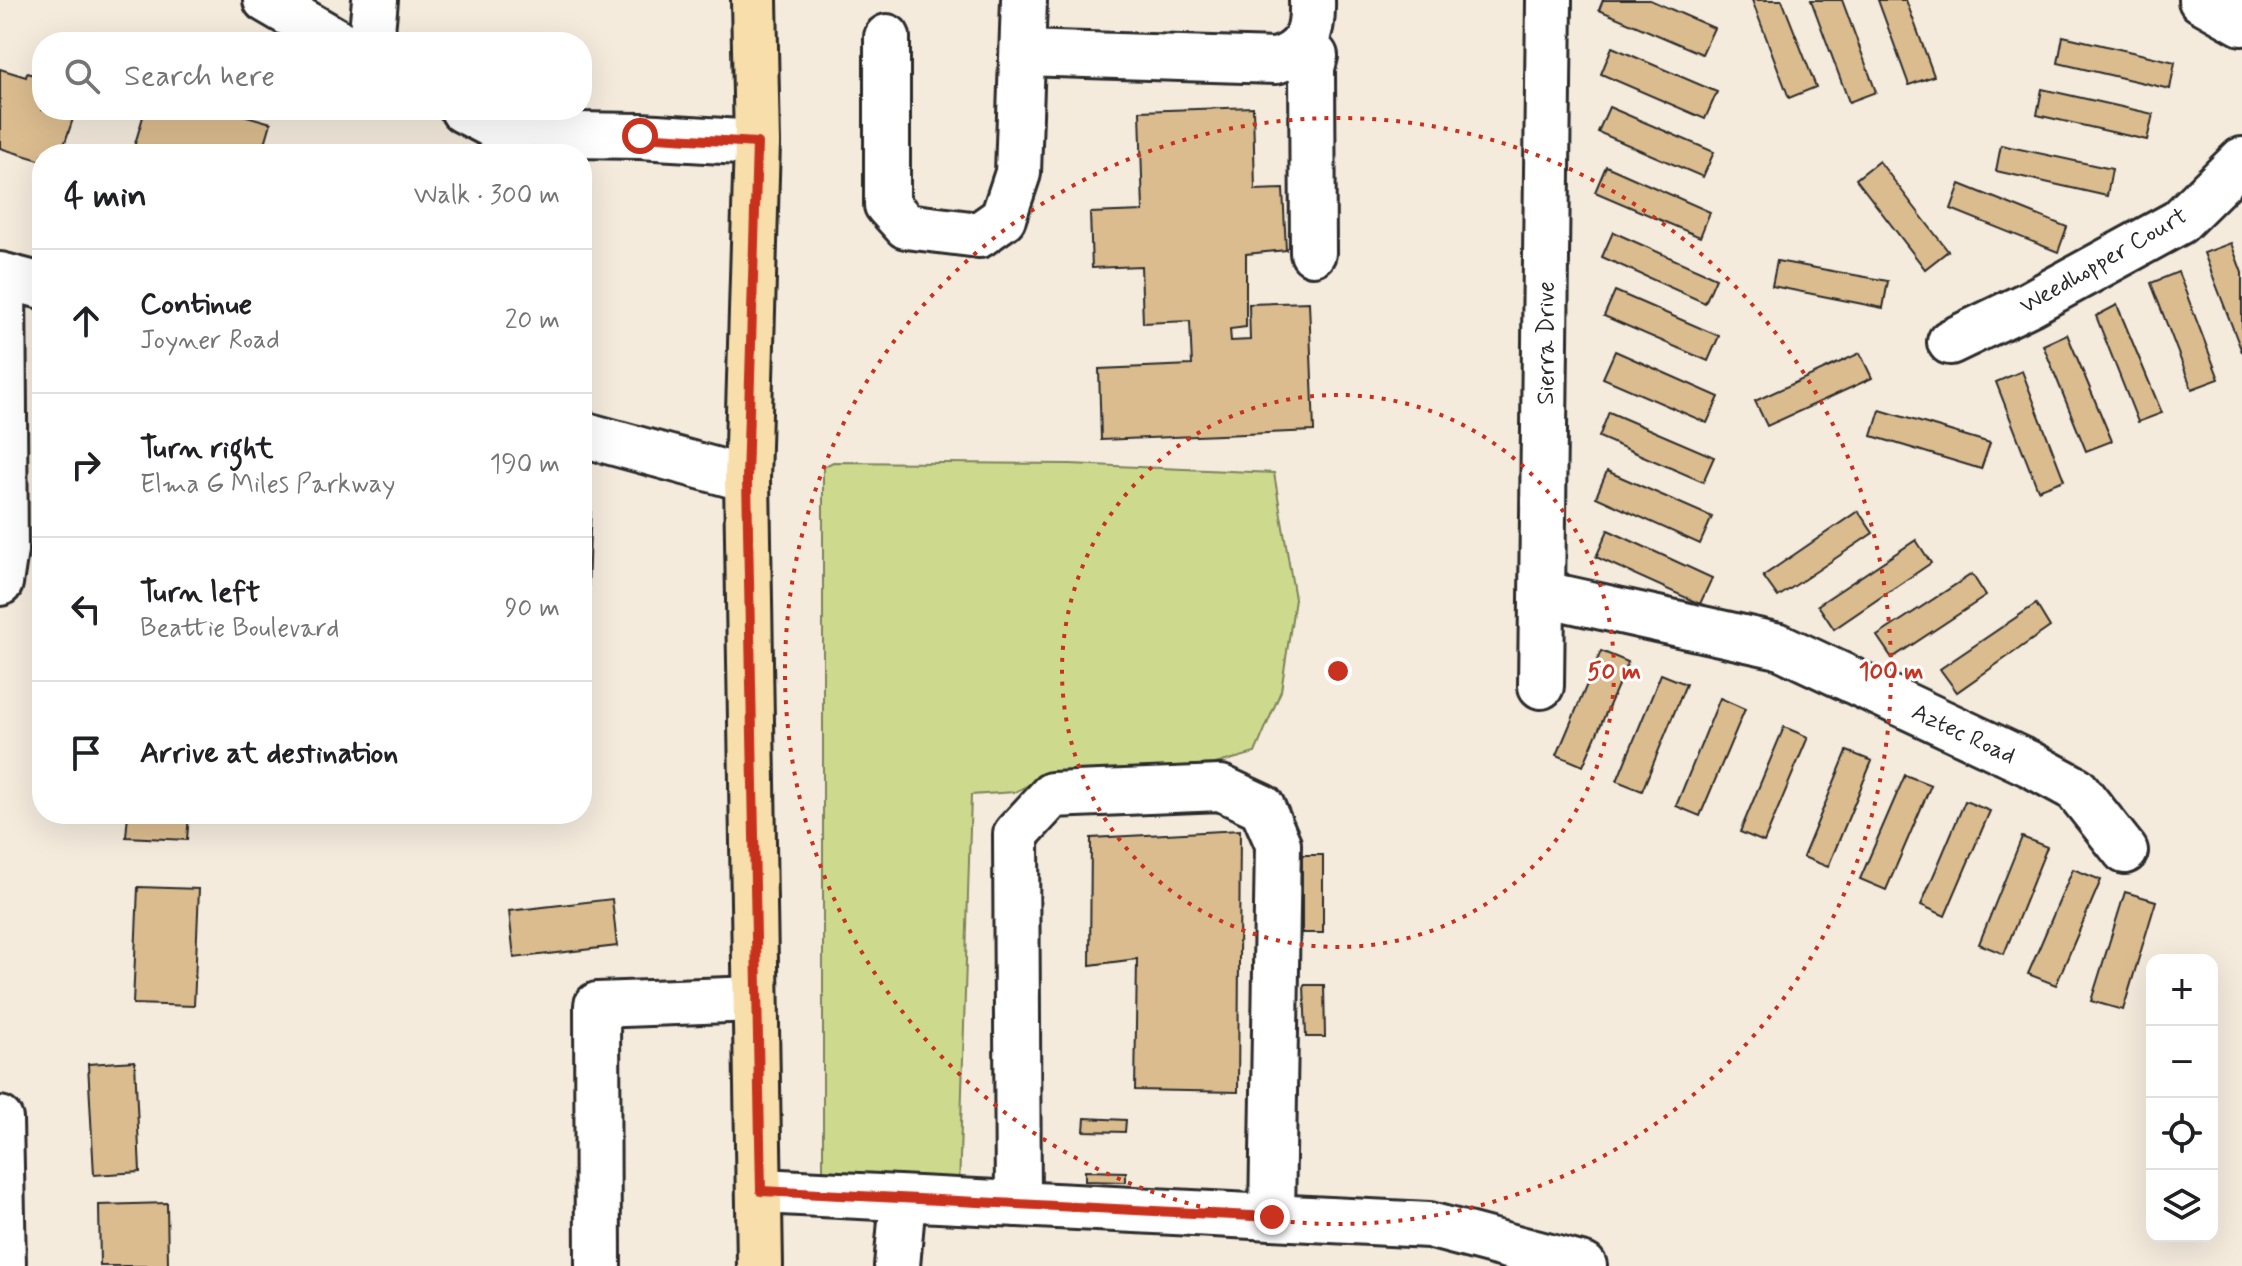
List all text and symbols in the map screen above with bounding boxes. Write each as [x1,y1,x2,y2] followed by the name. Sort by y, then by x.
[32,32,592,120] search box
[60,54,104,98] icon: search
[124,57,275,96] text: Search here
[622,118,658,154] route start
[64,174,147,219] text: 4 min
[414,179,560,213] text: Walk · 300 m
[2014,201,2193,322] street label: Weedhopper Court
[1531,281,1562,405] street label: Sierra Drive
[140,285,252,324] text: Continue
[64,299,108,343] icon: ahead
[505,304,560,338] text: 20 m
[140,324,280,358] text: Joyner Road
[140,429,273,468] text: Turn right
[64,443,108,487] icon: right
[490,448,560,482] text: 190 m
[140,468,395,502] text: Elma G Miles Parkway
[140,573,260,612] text: Turn left
[64,587,108,631] icon: left
[505,592,560,626] text: 90 m
[140,612,339,646] text: Beattie Boulevard
[1324,657,1352,685] centre of rings
[1587,657,1641,688] text: 50 m
[1859,657,1923,688] text: 100 m
[1907,697,2020,772] street label: Aztec Road
[64,731,108,775] icon: arrive
[140,734,398,773] text: Arrive at destination
[2146,954,2218,1242] map controls
[2146,954,2218,1026] button: +
[2146,1026,2218,1098] button: −
[2146,1098,2218,1170] button: locate
[2146,1170,2218,1242] button: layers
[1254,1199,1290,1235] route end

